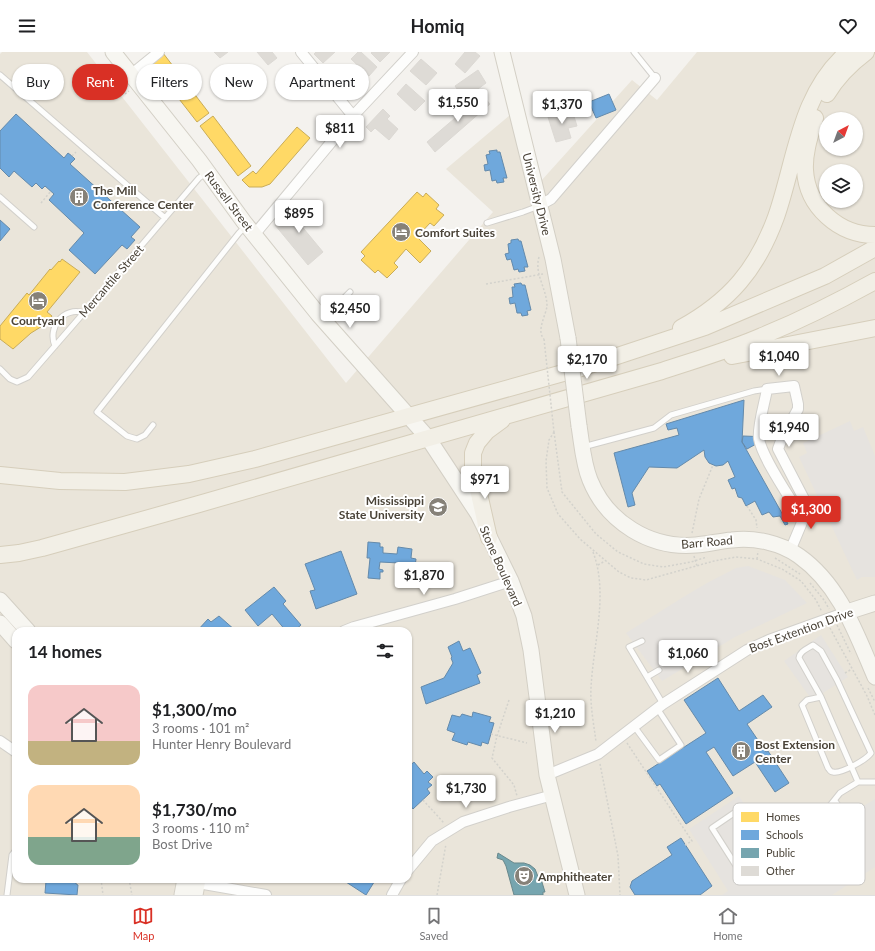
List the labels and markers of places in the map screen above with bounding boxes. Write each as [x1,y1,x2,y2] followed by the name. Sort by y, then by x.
[425,89,491,123] pin: $1,550
[529,91,595,125] pin: $1,370
[316,115,364,149] pin: $811
[93,183,194,212] place label: The Mill Conference Center
[68,186,90,208] building icon: The Mill Conference Center
[275,200,323,234] pin: $895
[390,221,412,243] hotel icon: Comfort Suites
[415,225,495,240] place label: Comfort Suites
[27,290,49,312] hotel icon: Courtyard
[317,295,383,329] pin: $2,450
[11,313,65,328] place label: Courtyard
[746,343,812,377] pin: $1,040
[554,346,620,380] pin: $2,170
[756,414,822,448] pin: $1,940
[461,466,509,500] pin: $971
[339,493,425,522] place label: Mississippi State University
[427,496,449,518] school or university icon: Mississippi State University
[778,496,844,530] pin: $1,300
[391,562,457,596] pin: $1,870
[655,640,721,674] pin: $1,060
[522,700,588,734] pin: $1,210
[755,737,835,766] place label: Bost Extension Center
[730,740,752,762] building icon: Bost Extension Center
[433,775,499,809] pin: $1,730
[513,865,535,887] theatre icon: Amphitheater
[537,869,612,884] place label: Amphitheater

